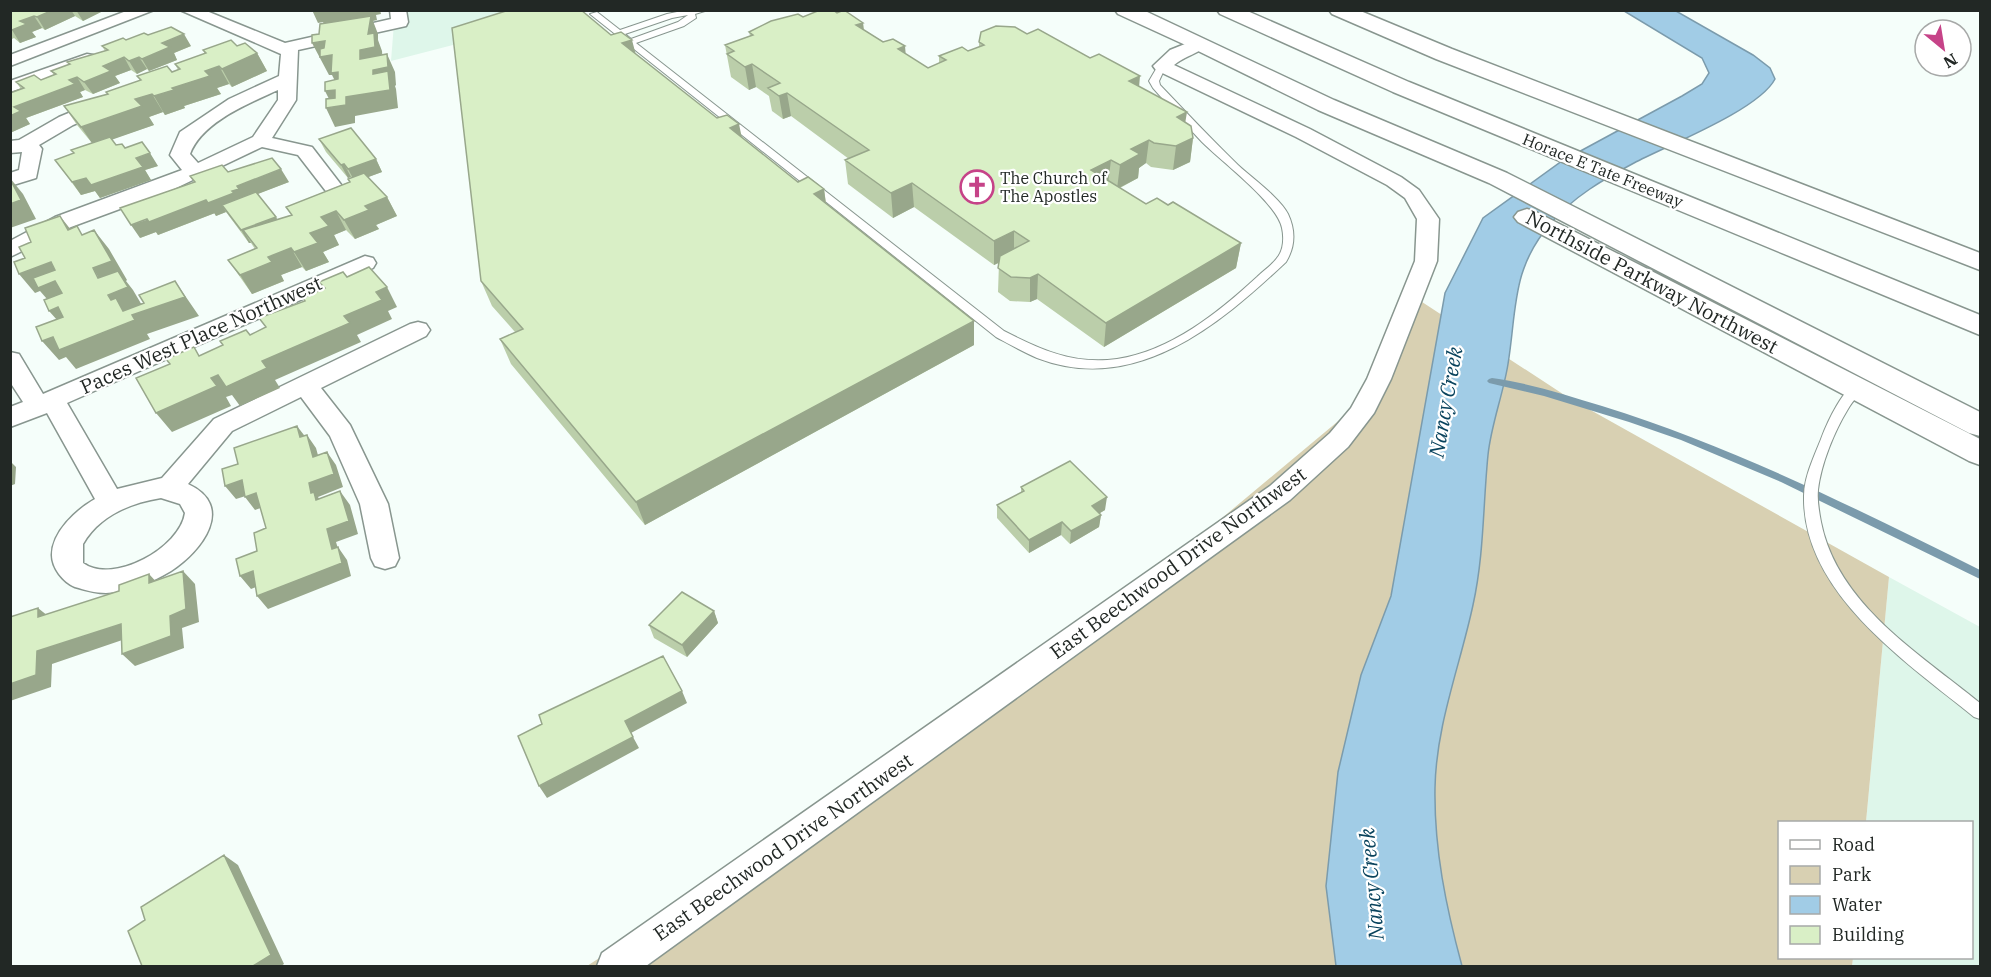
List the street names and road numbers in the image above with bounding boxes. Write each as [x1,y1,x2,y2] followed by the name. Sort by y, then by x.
[1520,129,1687,212] street label: Horace E Tate Freeway
[1521,203,1783,360] street label: Northside Parkway Northwest
[76,269,326,400] street label: Paces West Place Northwest
[1044,460,1311,665] street label: East Beechwood Drive Northwest
[648,746,918,947] street label: East Beechwood Drive Northwest

